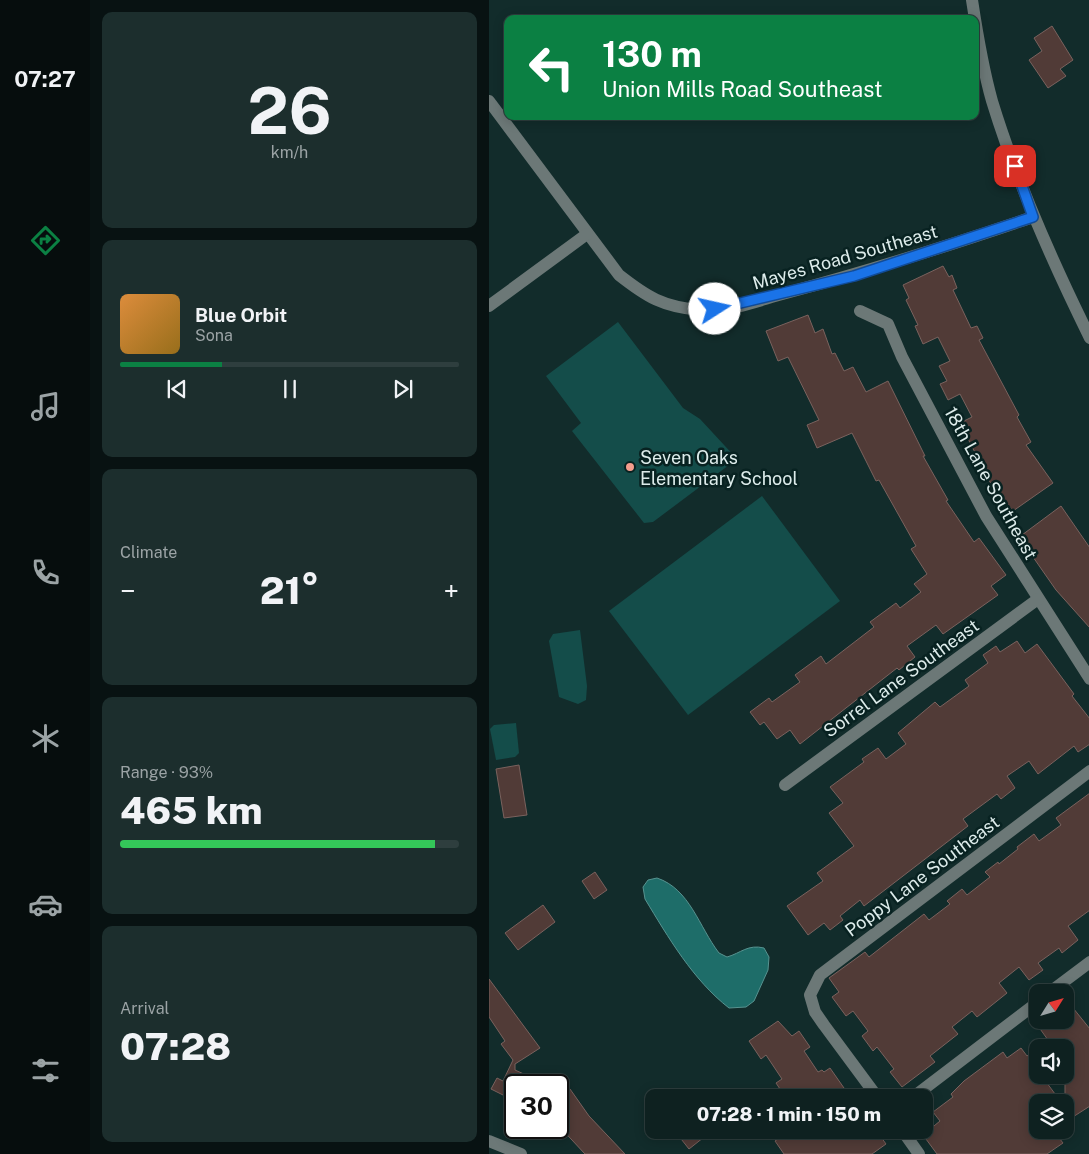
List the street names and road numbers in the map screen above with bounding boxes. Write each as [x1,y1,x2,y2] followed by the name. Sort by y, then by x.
[750,221,940,293] street label: Mayes Road Southeast
[940,403,1042,563] street label: 18th Lane Southeast
[819,615,983,741] street label: Sorrel Lane Southeast
[841,811,1003,941] street label: Poppy Lane Southeast

